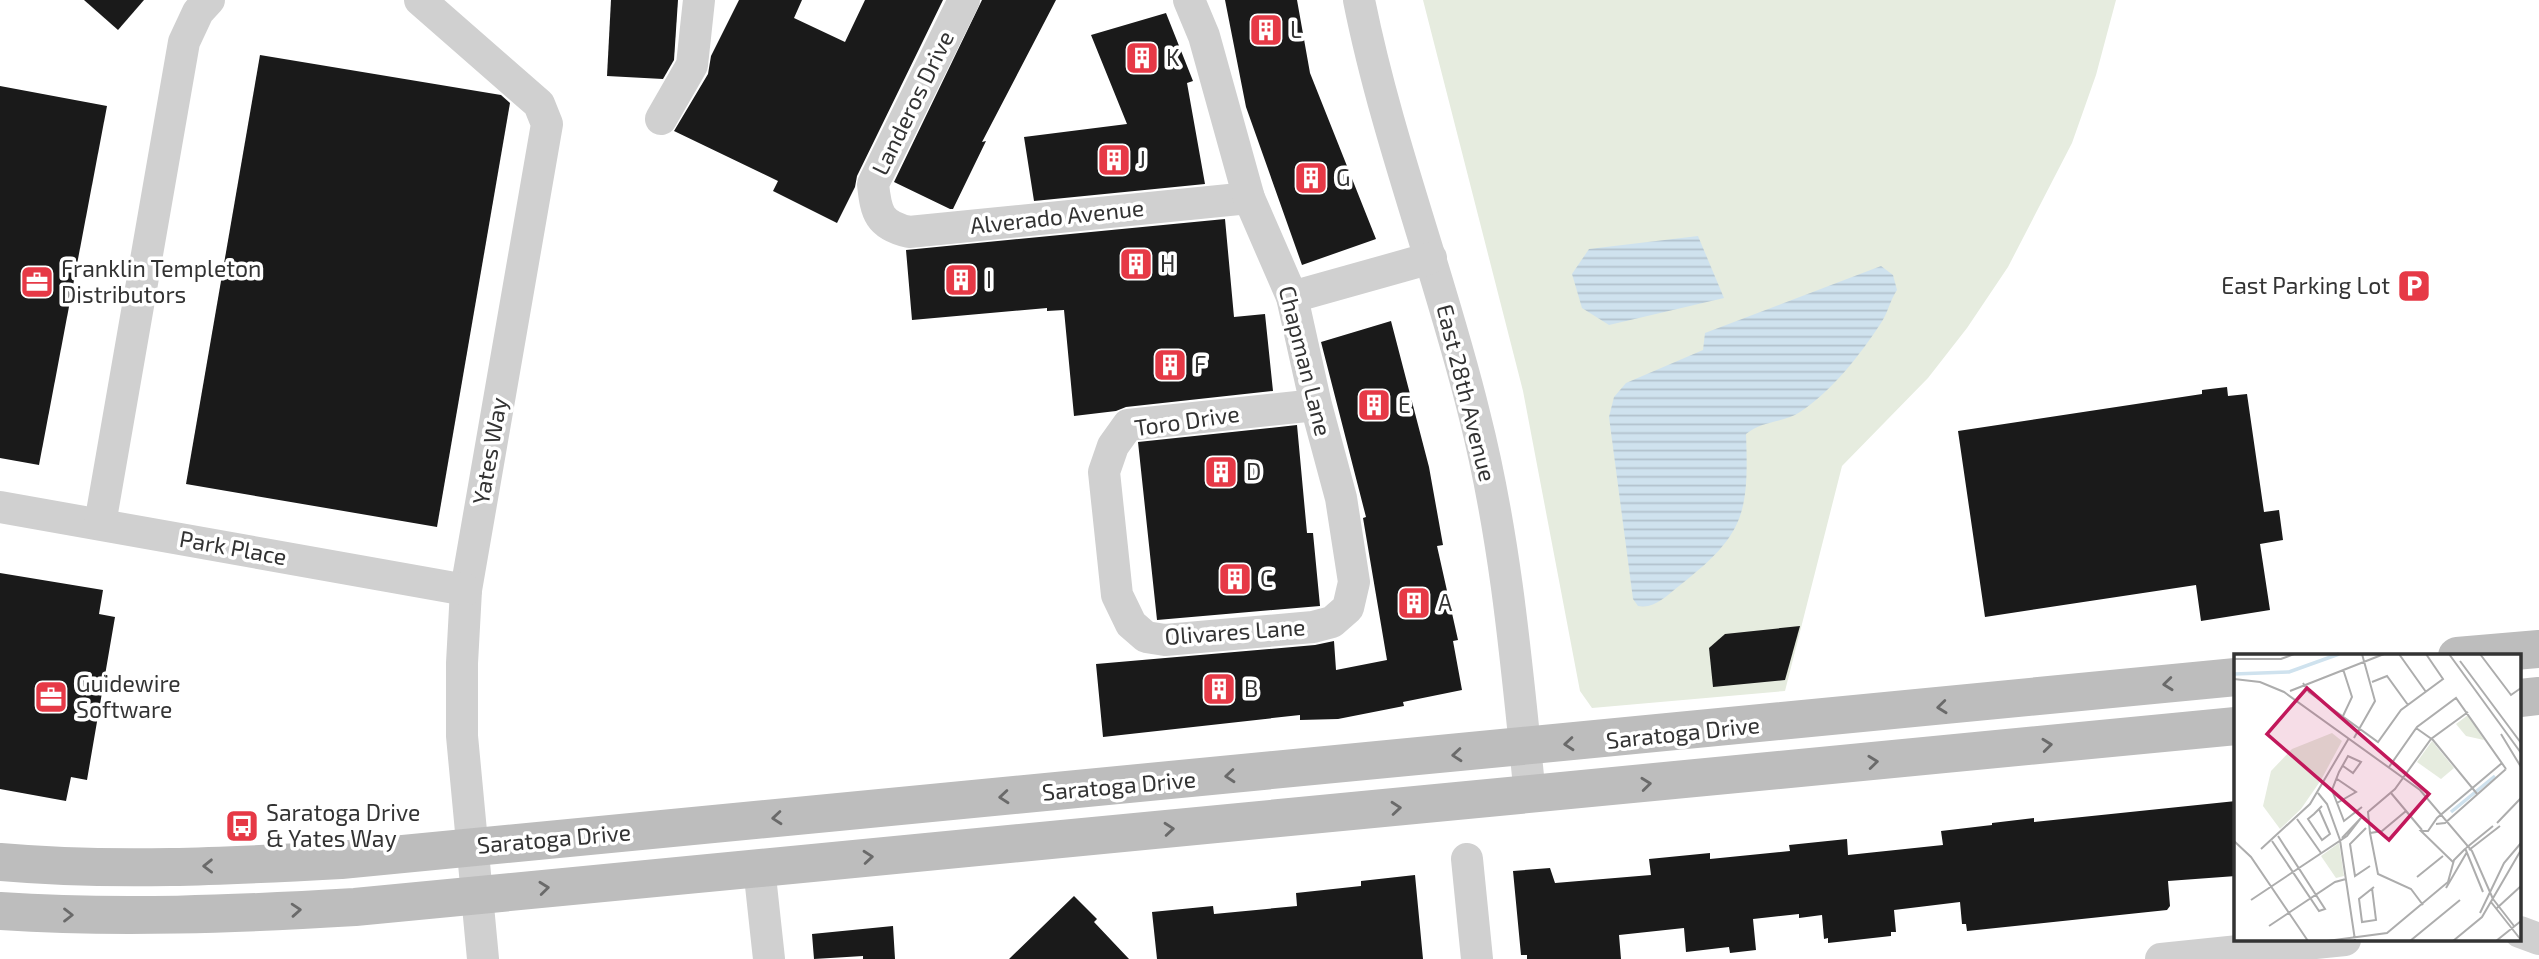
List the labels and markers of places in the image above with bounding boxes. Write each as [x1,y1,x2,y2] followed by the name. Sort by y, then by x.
[1247,11,1285,49] building icon: L
[1290,15,1302,43] place label: L
[1123,39,1161,77] building icon: K
[1166,43,1180,71] place label: K
[1095,141,1133,179] building icon: J
[1138,145,1146,173] place label: J
[1292,159,1330,197] building icon: G
[1336,163,1350,191] place label: G
[1117,245,1155,283] building icon: H
[1160,249,1175,277] place label: H
[61,254,261,308] place label: Franklin Templeton Distributors
[942,261,980,299] building icon: I
[18,263,56,301] office icon: Franklin Templeton Distributors
[986,265,992,293] place label: I
[2395,267,2433,305] parking icon: East Parking Lot
[2221,271,2390,299] place label: East Parking Lot
[1151,346,1189,384] building icon: F
[1194,350,1206,378] place label: F
[1355,386,1393,424] building icon: E
[1398,390,1411,418] place label: E
[1202,453,1240,491] building icon: D
[1246,457,1261,485] place label: D
[1216,560,1254,598] building icon: C
[1260,564,1273,592] place label: C
[1395,584,1433,622] building icon: A
[1438,588,1453,616] place label: A
[76,669,181,723] place label: Guidewire Software
[1200,670,1238,708] building icon: B
[1244,674,1258,702] place label: B
[32,678,70,716] office icon: Guidewire Software
[266,798,420,852] place label: Saratoga Drive & Yates Way
[223,807,261,845] bus stop icon: Saratoga Drive & Yates Way

